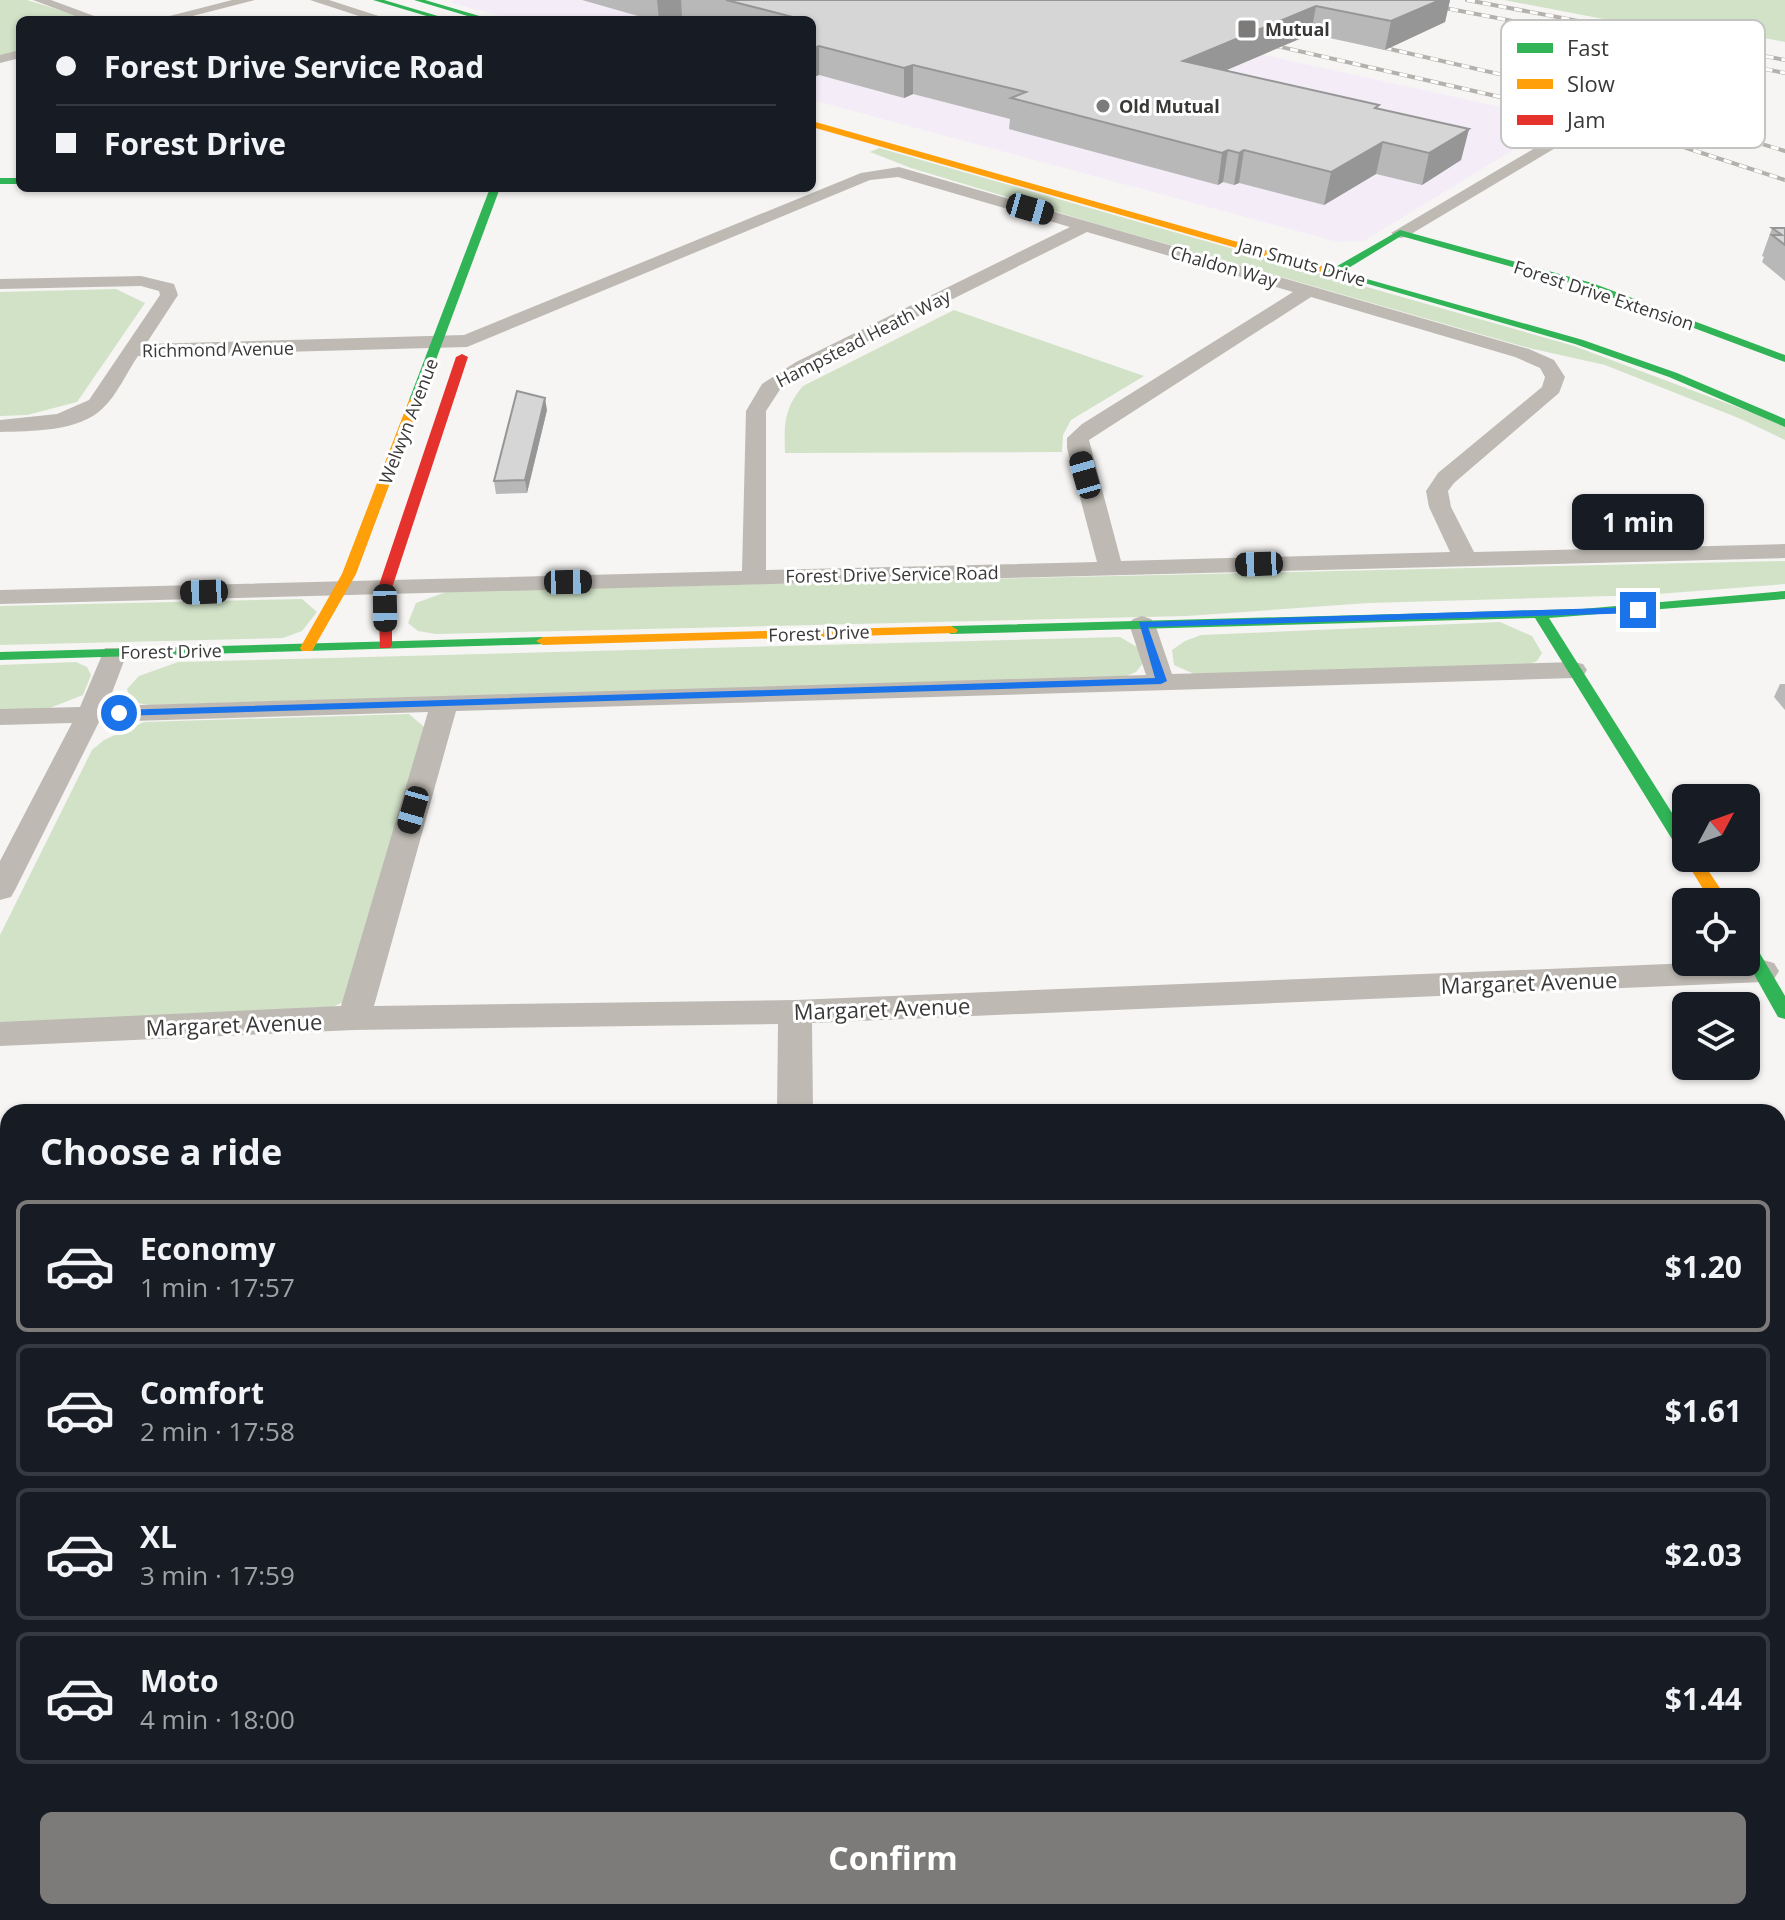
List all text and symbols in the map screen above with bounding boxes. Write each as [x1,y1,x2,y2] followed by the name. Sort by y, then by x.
[1265,17,1330,41] place label: Mutual
[1236,18,1258,40] marker: Mutual
[1501,20,1765,148] legend
[1567,32,1609,62] text: Fast
[104,46,484,87] text: Forest Drive Service Road
[1567,68,1615,98] text: Slow
[1119,94,1220,118] place label: Old Mutual
[1094,97,1112,115] marker: Old Mutual
[1565,104,1606,134] text: Jam
[104,123,286,164] text: Forest Drive
[1004,191,1056,227] car
[1233,232,1369,292] street label: Jan Smuts Drive
[1168,239,1281,293] street label: Chaldon Way
[1511,255,1697,335] street label: Forest Drive Extension
[772,283,955,392] street label: Hampstead Heath Way
[142,336,294,362] street label: Richmond Avenue
[373,355,443,487] street label: Welwyn Avenue
[1067,449,1103,501] car
[1572,494,1704,550] callout: 1 min
[1602,504,1674,540] text: 1 min
[1235,551,1283,577] car
[785,560,999,588] street label: Forest Drive Service Road
[544,570,592,594] car
[180,579,228,605] car
[373,584,397,632] car
[1620,592,1656,628] route end
[768,619,870,647] street label: Forest Drive
[120,638,222,664] street label: Forest Drive
[101,695,137,731] route start
[395,784,431,836] car
[1672,784,1760,872] north arrow
[1672,784,1760,1080] map controls
[1672,888,1760,976] button: locate
[1440,964,1618,1000] street label: Margaret Avenue
[793,990,971,1026] street label: Margaret Avenue
[1672,992,1760,1080] button: layers
[145,1006,323,1042] street label: Margaret Avenue
[40,1127,282,1176] text: Choose a ride
[140,1228,276,1269] text: Economy
[44,1230,116,1302] icon: car
[1665,1246,1742,1287] text: $1.20
[140,1269,295,1305] text: 1 min · 17:57
[140,1372,264,1413] text: Comfort
[44,1374,116,1446] icon: car
[1665,1390,1742,1431] text: $1.61
[140,1413,295,1449] text: 2 min · 17:58
[140,1516,177,1557] text: XL
[44,1518,116,1590] icon: car
[1665,1534,1742,1575] text: $2.03
[140,1557,295,1593] text: 3 min · 17:59
[140,1660,218,1701] text: Moto
[44,1662,116,1734] icon: car
[1665,1678,1742,1719] text: $1.44
[140,1701,295,1737] text: 4 min · 18:00
[40,1812,1746,1904] button: Confirm

